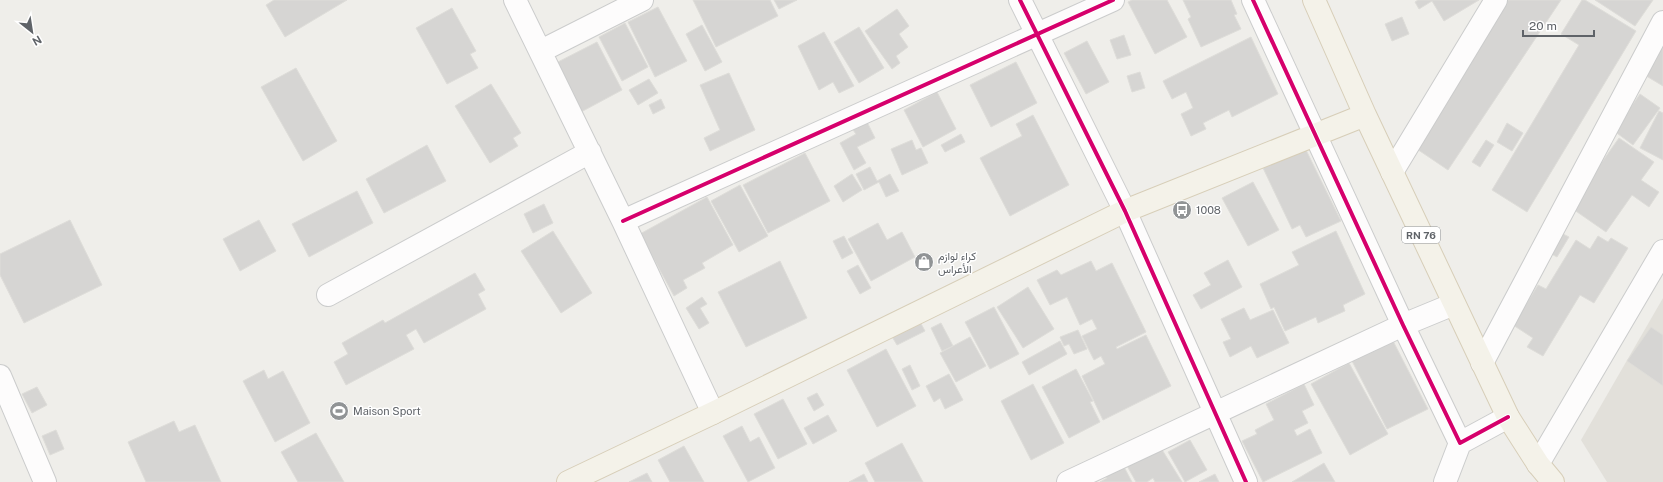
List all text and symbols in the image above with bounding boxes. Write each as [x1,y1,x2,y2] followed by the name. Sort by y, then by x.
[12,12,52,52] north arrow
[1523,12,1594,38] scale bar
[1529,19,1557,33] text: 20 m
[30,33,44,48] text: N
[1171,199,1193,221] bus stop icon: 1008
[1196,204,1221,216] place label: 1008
[1402,227,1440,243] road number: RN 76
[938,250,976,276] place label: كراء لوازم الأعراس
[913,251,935,273] shop icon: كراء لوازم الأعراس
[328,400,350,422] sports icon: Maison Sport
[353,405,421,417] place label: Maison Sport

